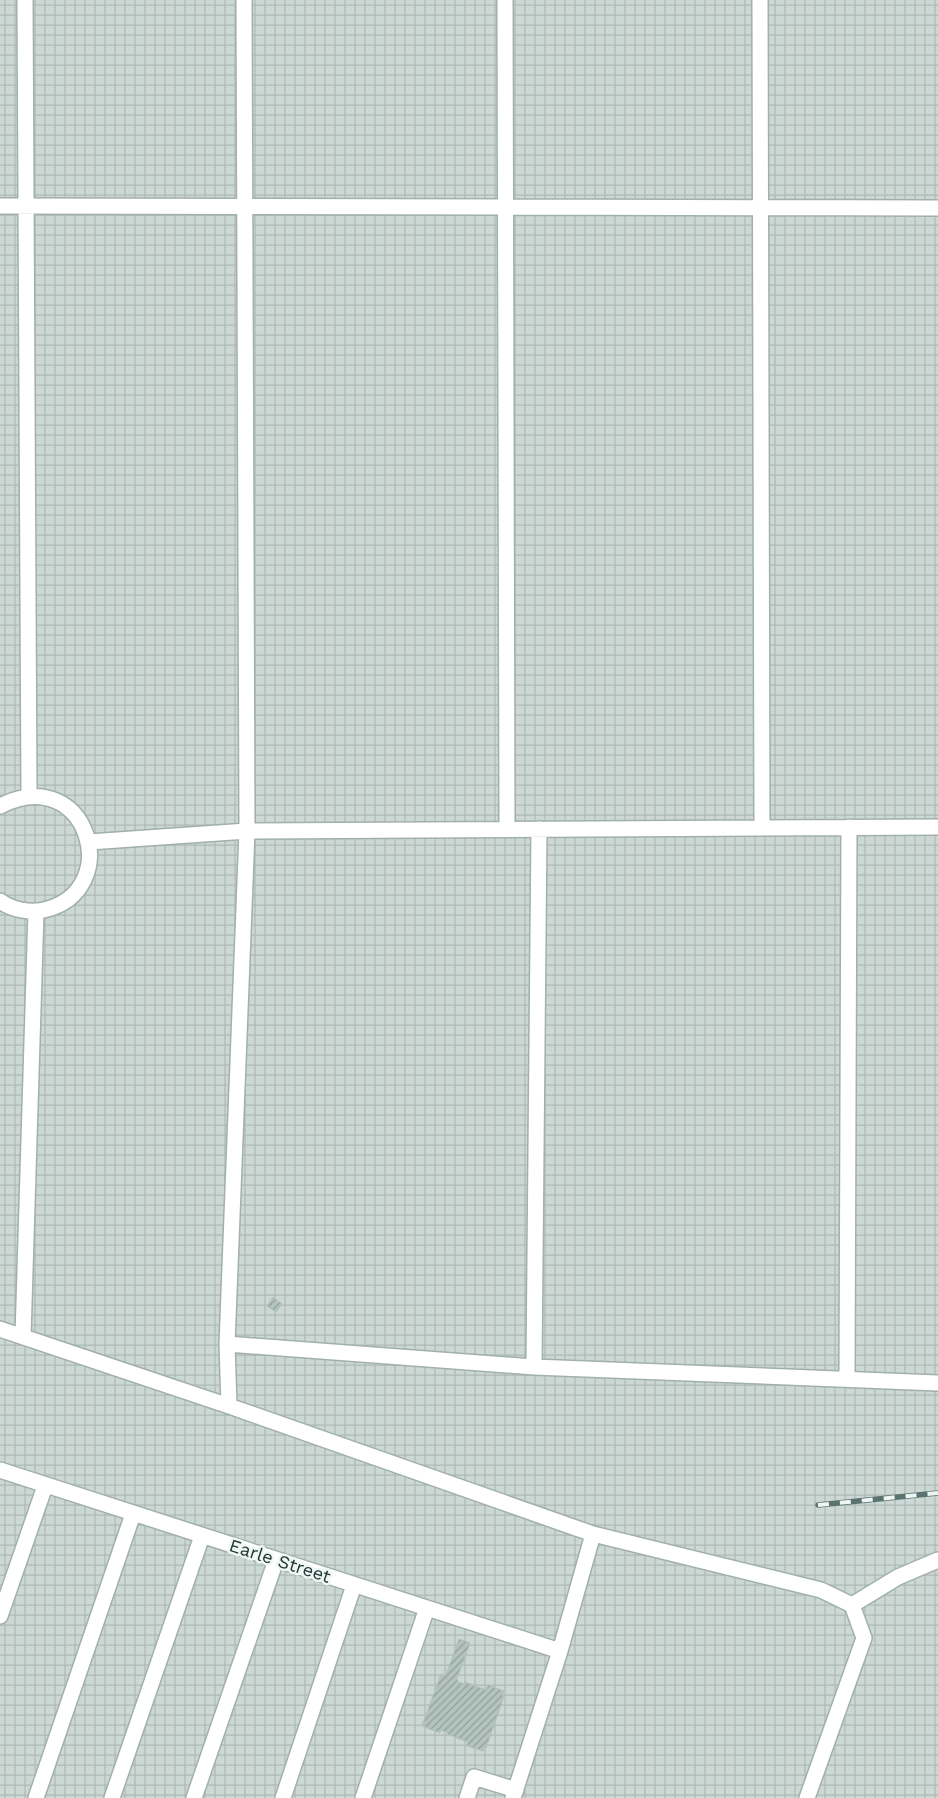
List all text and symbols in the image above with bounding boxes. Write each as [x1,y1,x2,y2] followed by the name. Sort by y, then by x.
[227,1534,334,1587] street label: Earle Street

